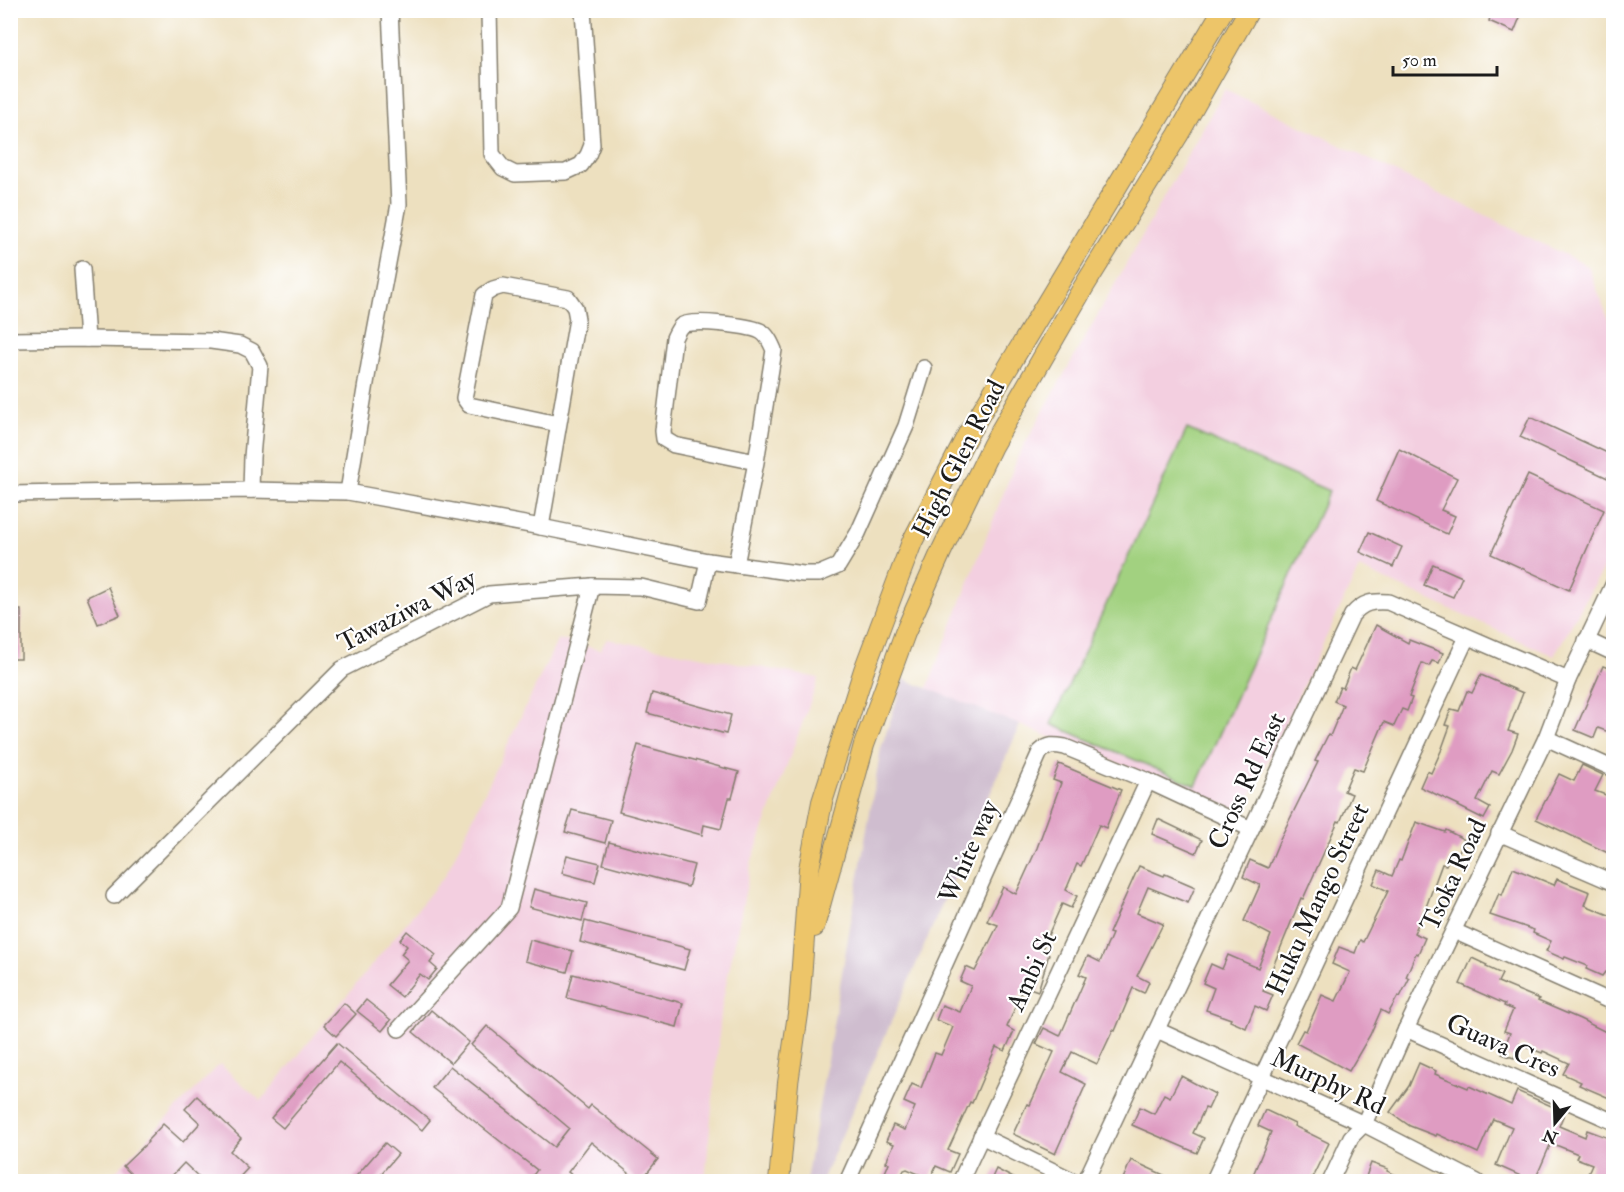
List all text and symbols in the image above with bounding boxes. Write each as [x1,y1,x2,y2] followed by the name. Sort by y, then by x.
[1393,39,1496,77] scale bar
[1402,49,1437,72] text: 50 m
[906,375,1013,543] street label: High Glen Road
[332,562,482,660] street label: Tawaziwa Way
[1201,707,1293,855] street label: Cross Rd East
[932,795,1006,910] street label: White way
[1259,798,1377,1000] street label: Huku Mango Street
[1414,813,1494,936] street label: Tsoka Road
[999,926,1064,1017] street label: Ambi St
[1441,1007,1565,1085] street label: Guava Cres
[1265,1042,1390,1123] street label: Murphy Rd
[1525,1093,1585,1153] north arrow
[1540,1124,1561,1148] text: N

